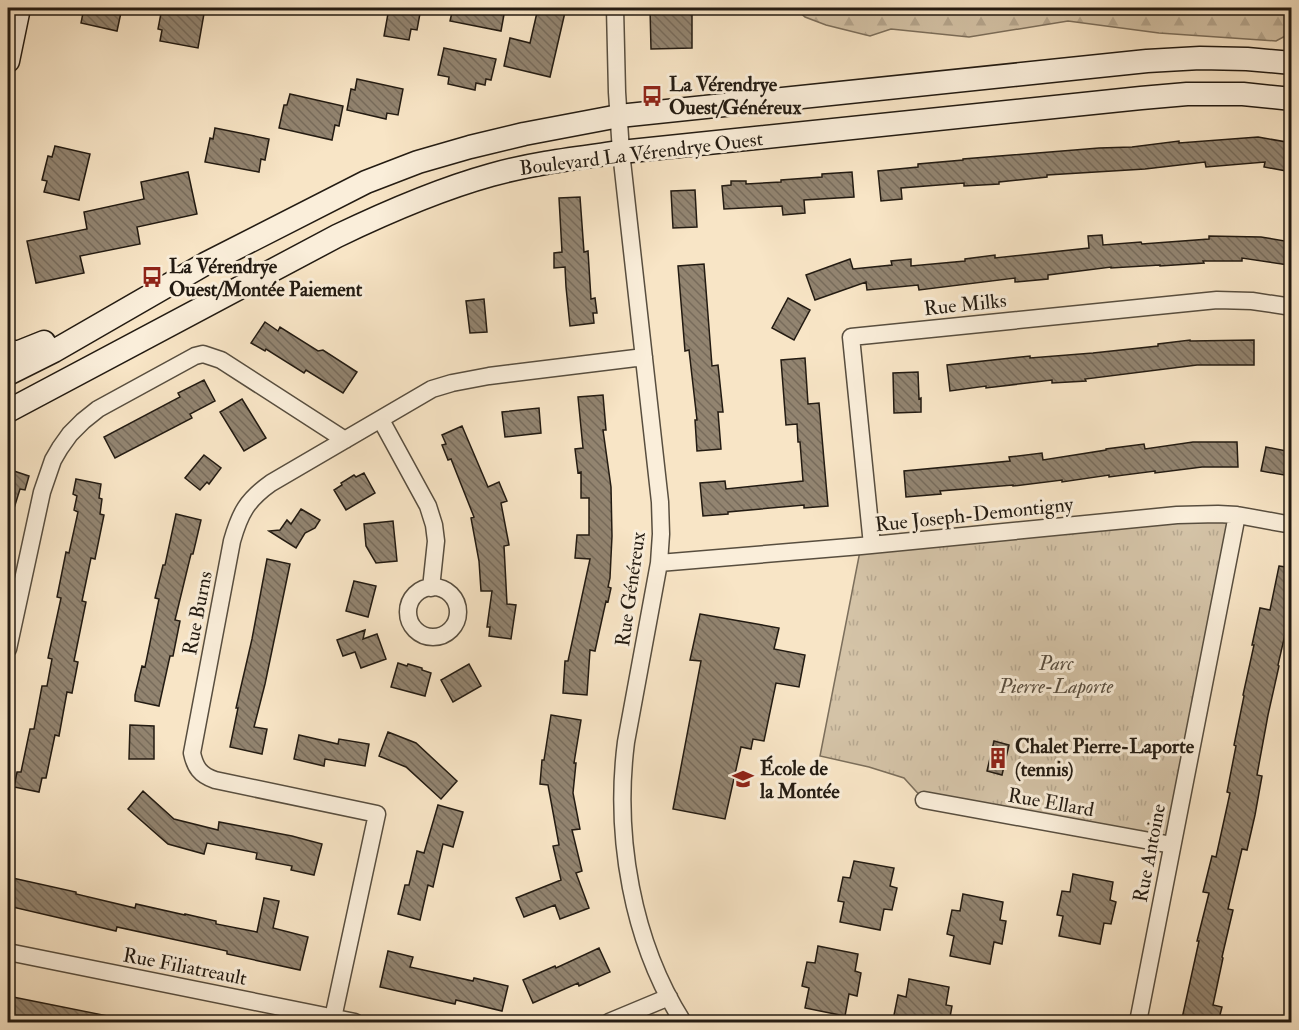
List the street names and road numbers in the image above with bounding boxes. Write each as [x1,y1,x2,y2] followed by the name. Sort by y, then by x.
[518,126,765,181] street label: Boulevard La Vérendrye Ouest
[922,288,1008,321] street label: Rue Milks
[874,492,1076,538] street label: Rue Joseph-Demontigny
[610,530,651,648] street label: Rue Généreux
[177,569,218,657] street label: Rue Burns
[1006,783,1096,822] street label: Rue Ellard
[1128,802,1171,905] street label: Rue Antoine
[121,942,249,991] street label: Rue Filiatreault

